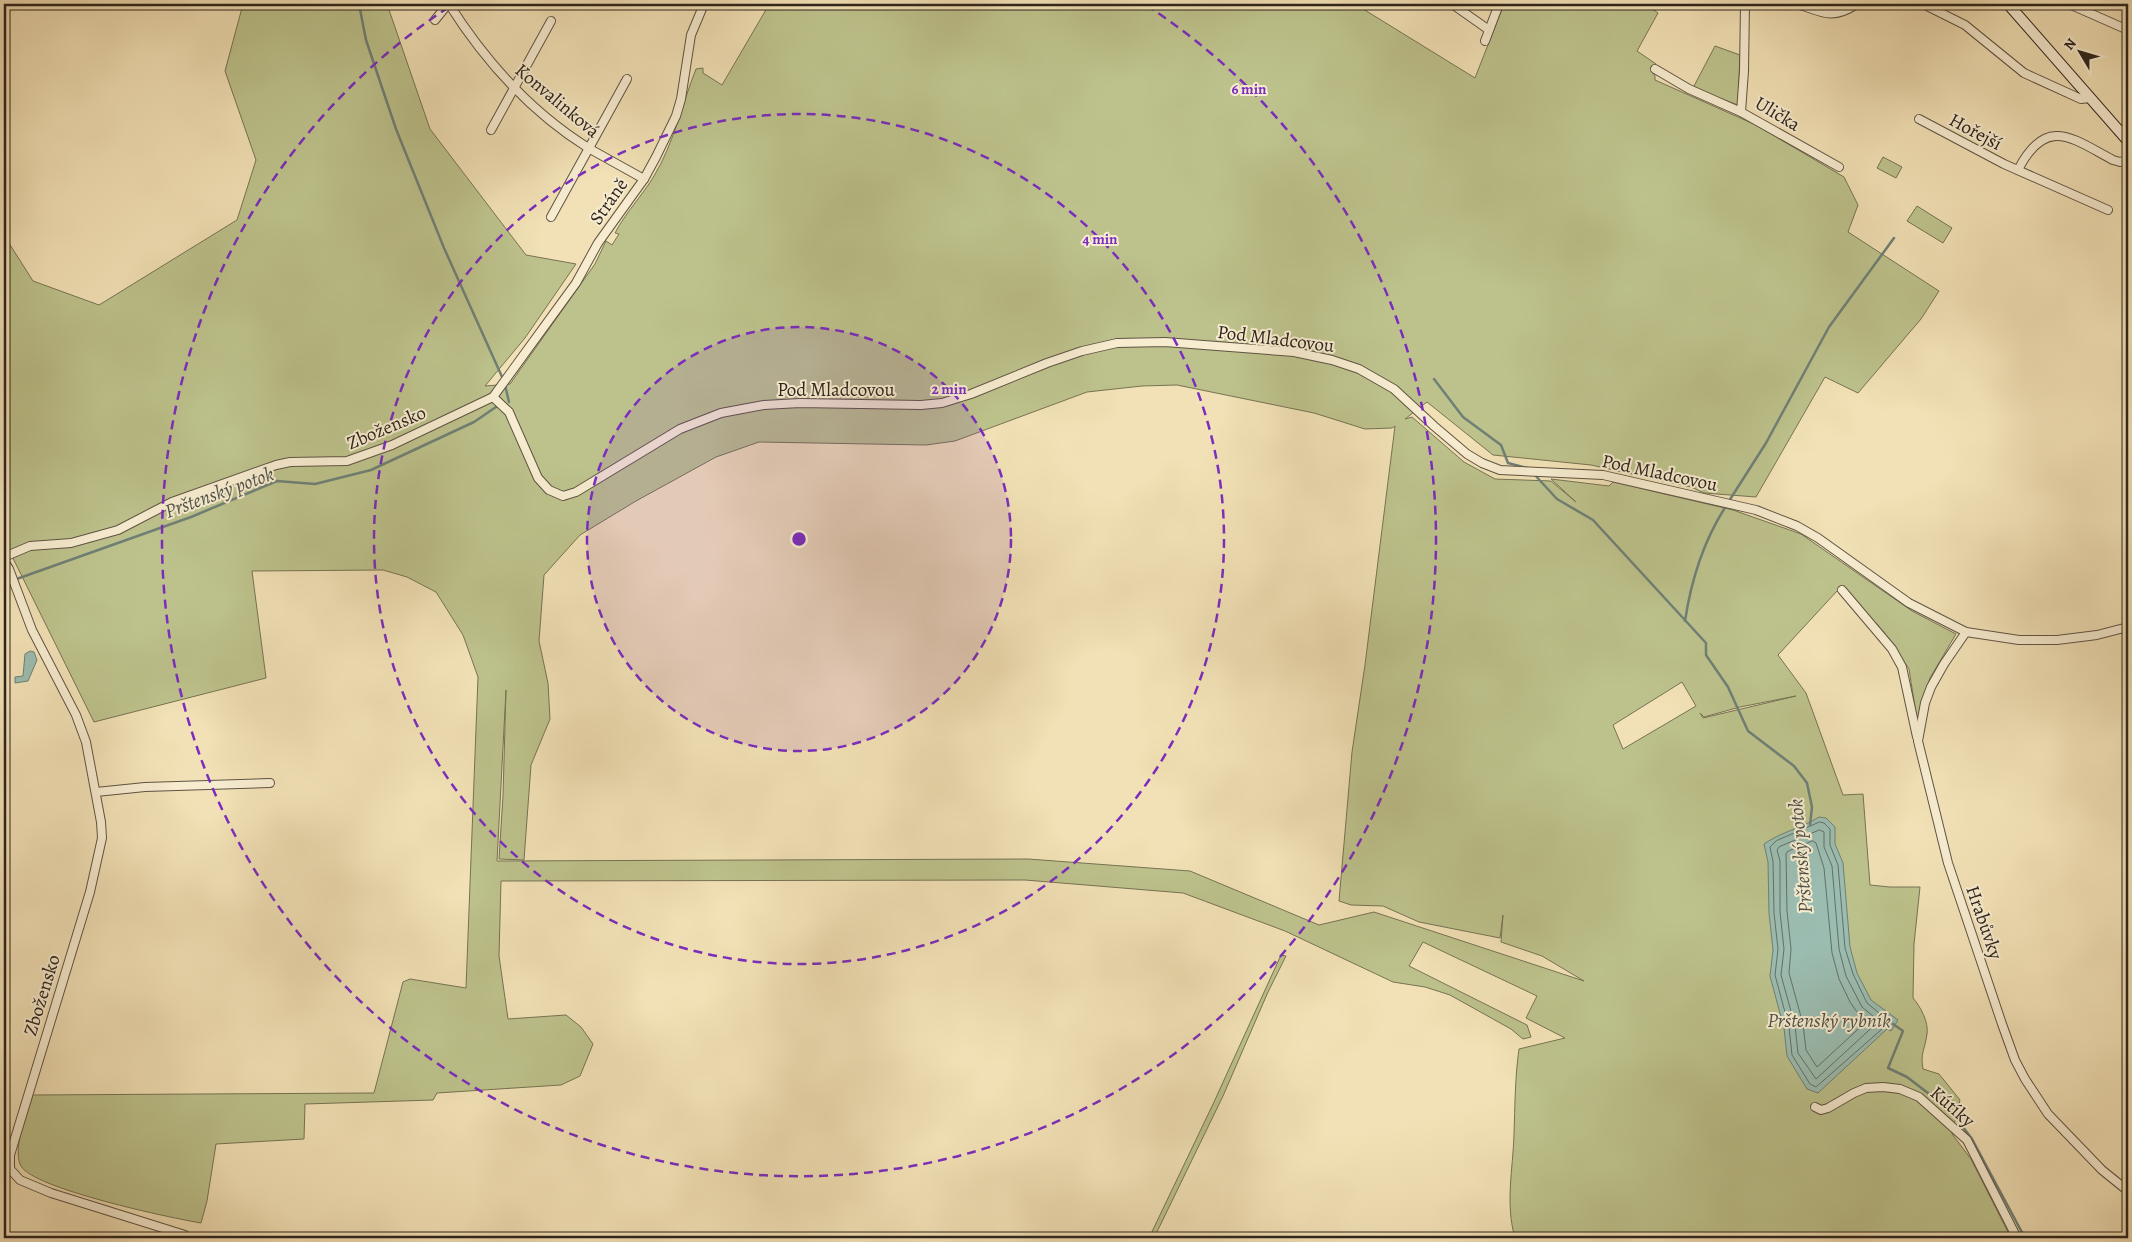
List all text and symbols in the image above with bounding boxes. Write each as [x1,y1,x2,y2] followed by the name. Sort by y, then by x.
[2054,28,2104,78] north arrow
[2060,34,2081,54] text: N
[509,58,605,144] street label: Konvalinková
[1232,79,1267,99] text: 6 min
[1750,90,1805,138] street label: Ulička
[1944,107,2007,157] street label: Hořejší
[583,173,634,230] street label: Stráně
[1082,229,1118,249] text: 4 min
[1216,319,1337,359] street label: Pod Mladcovou
[777,377,896,403] street label: Pod Mladcovou
[931,379,967,399] text: 2 min
[343,400,430,456] street label: Zbožensko
[1600,448,1721,498] street label: Pod Mladcovou
[161,460,278,525] water label: Prštenský potok
[790,530,808,548] centre of rings
[1782,798,1819,914] water label: Prštenský potok
[1959,882,2009,963] street label: Hrabůvky
[17,951,67,1039] street label: Zbožensko
[1767,1007,1891,1034] water label: Prštenský rybník
[1924,1080,1981,1134] street label: Kútíky

